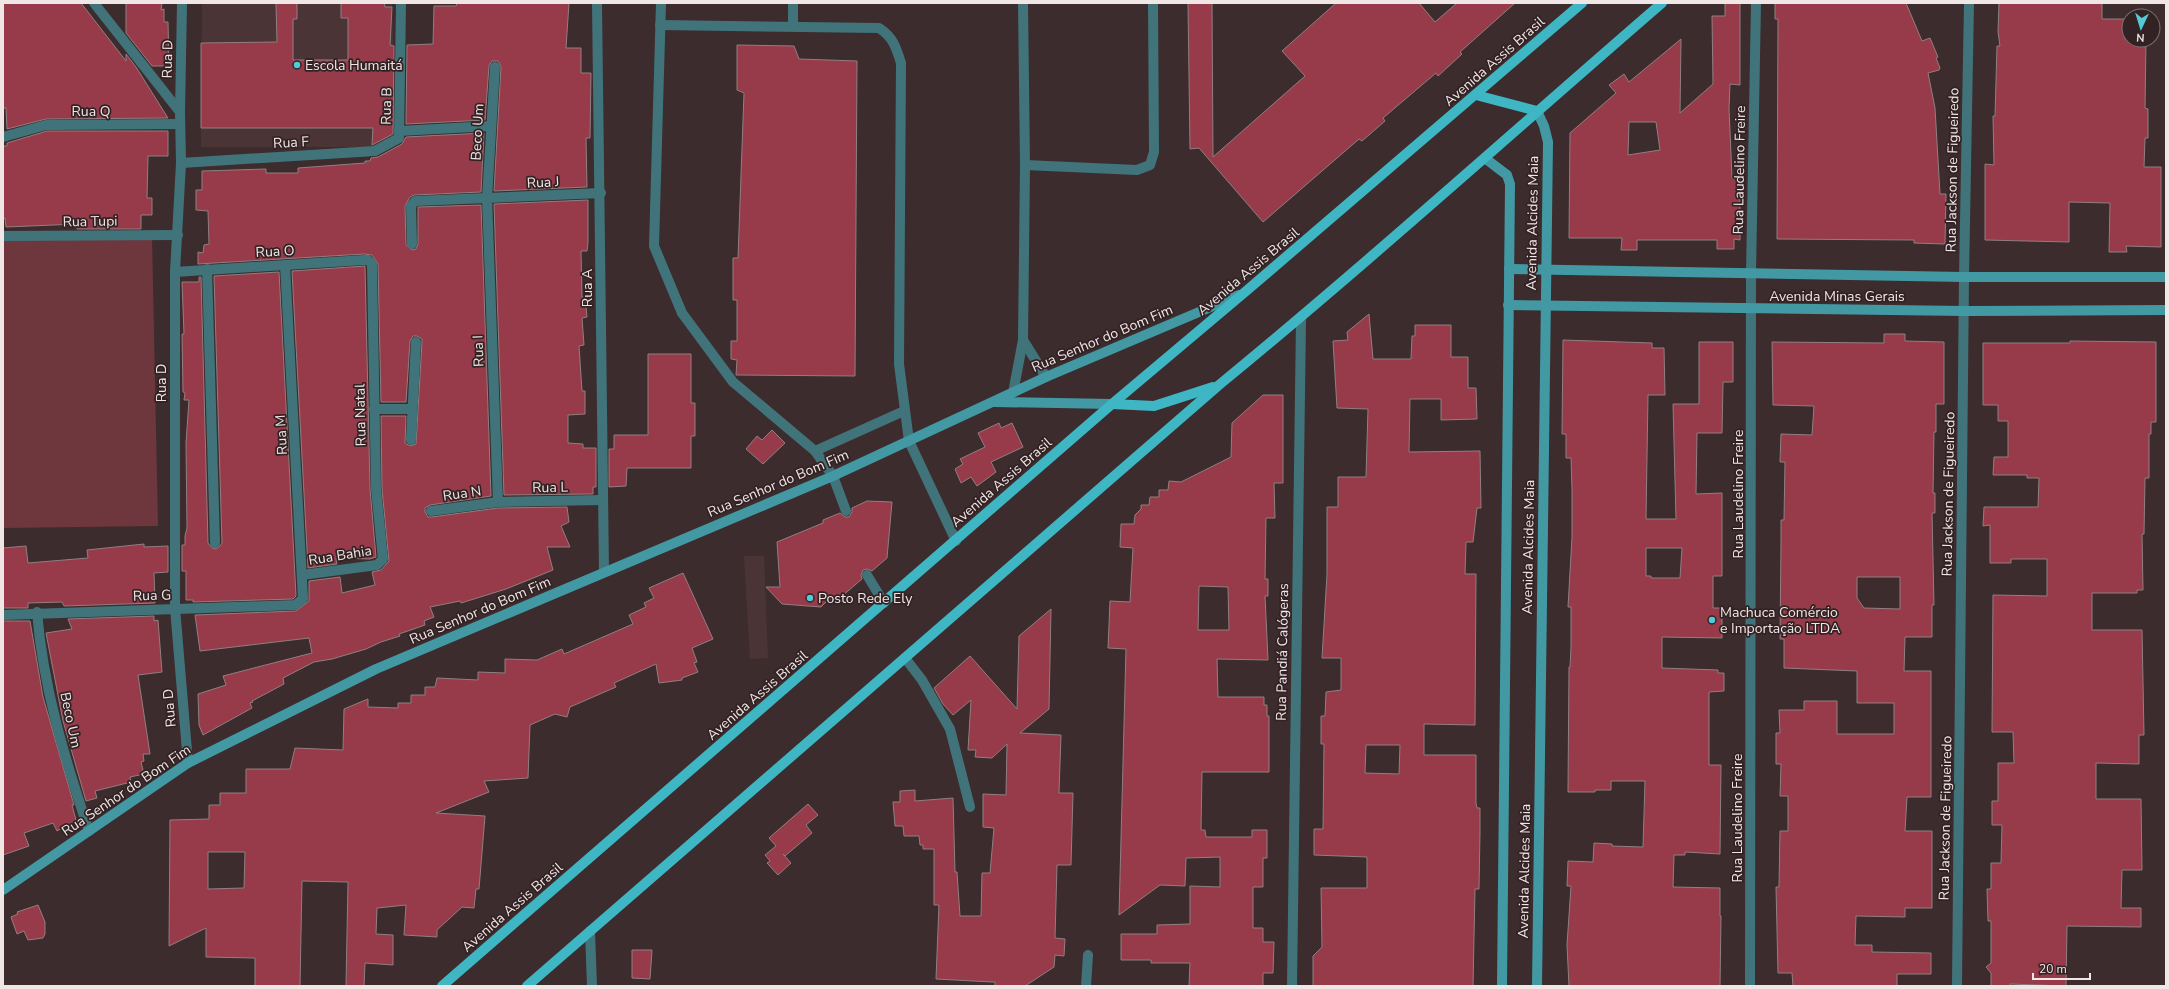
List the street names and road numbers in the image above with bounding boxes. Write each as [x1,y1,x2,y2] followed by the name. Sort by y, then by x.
[1440,12,1549,110] street label: Avenida Assis Brasil
[158,40,177,78] street label: Rua D
[377,87,396,125] street label: Rua B
[1942,87,1963,253] street label: Rua Jackson de Figueiredo
[72,102,110,121] street label: Rua Q
[467,103,488,161] street label: Beco Um
[1729,105,1750,235] street label: Rua Laudelino Freire
[273,132,310,153] street label: Rua F
[1522,155,1543,291] street label: Avenida Alcides Maia
[526,172,560,193] street label: Rua J
[62,212,118,231] street label: Rua Tupi
[1193,222,1304,320] street label: Avenida Assis Brasil
[255,241,295,262] street label: Rua O
[578,269,597,307] street label: Rua A
[1769,287,1905,306] street label: Avenida Minas Gerais
[1029,300,1176,377] street label: Rua Senhor do Bom Fim
[468,335,489,367] street label: Rua I
[152,364,171,402] street label: Rua D
[350,383,371,446] street label: Rua Natal
[1938,411,1959,577] street label: Rua Jackson de Figueiredo
[271,414,292,456] street label: Rua M
[1729,430,1748,558] street label: Rua Laudelino Freire
[947,433,1056,531] street label: Avenida Assis Brasil
[705,445,852,522] street label: Rua Senhor do Bom Fim
[532,478,568,497] street label: Rua L
[1518,479,1539,615] street label: Avenida Alcides Maia
[442,481,483,506] street label: Rua N
[307,541,373,570] street label: Rua Bahia
[407,572,554,649] street label: Rua Senhor do Bom Fim
[1272,583,1293,721] street label: Rua Pandiá Calógeras
[132,585,172,606] street label: Rua G
[703,646,812,744] street label: Avenida Assis Brasil
[158,688,181,728] street label: Rua D
[55,690,86,750] street label: Beco Um
[1935,735,1956,901] street label: Rua Jackson de Figueiredo
[58,740,195,841] street label: Rua Senhor do Bom Fim
[1728,754,1747,882] street label: Rua Laudelino Freire
[1514,803,1535,939] street label: Avenida Alcides Maia
[458,858,567,956] street label: Avenida Assis Brasil

